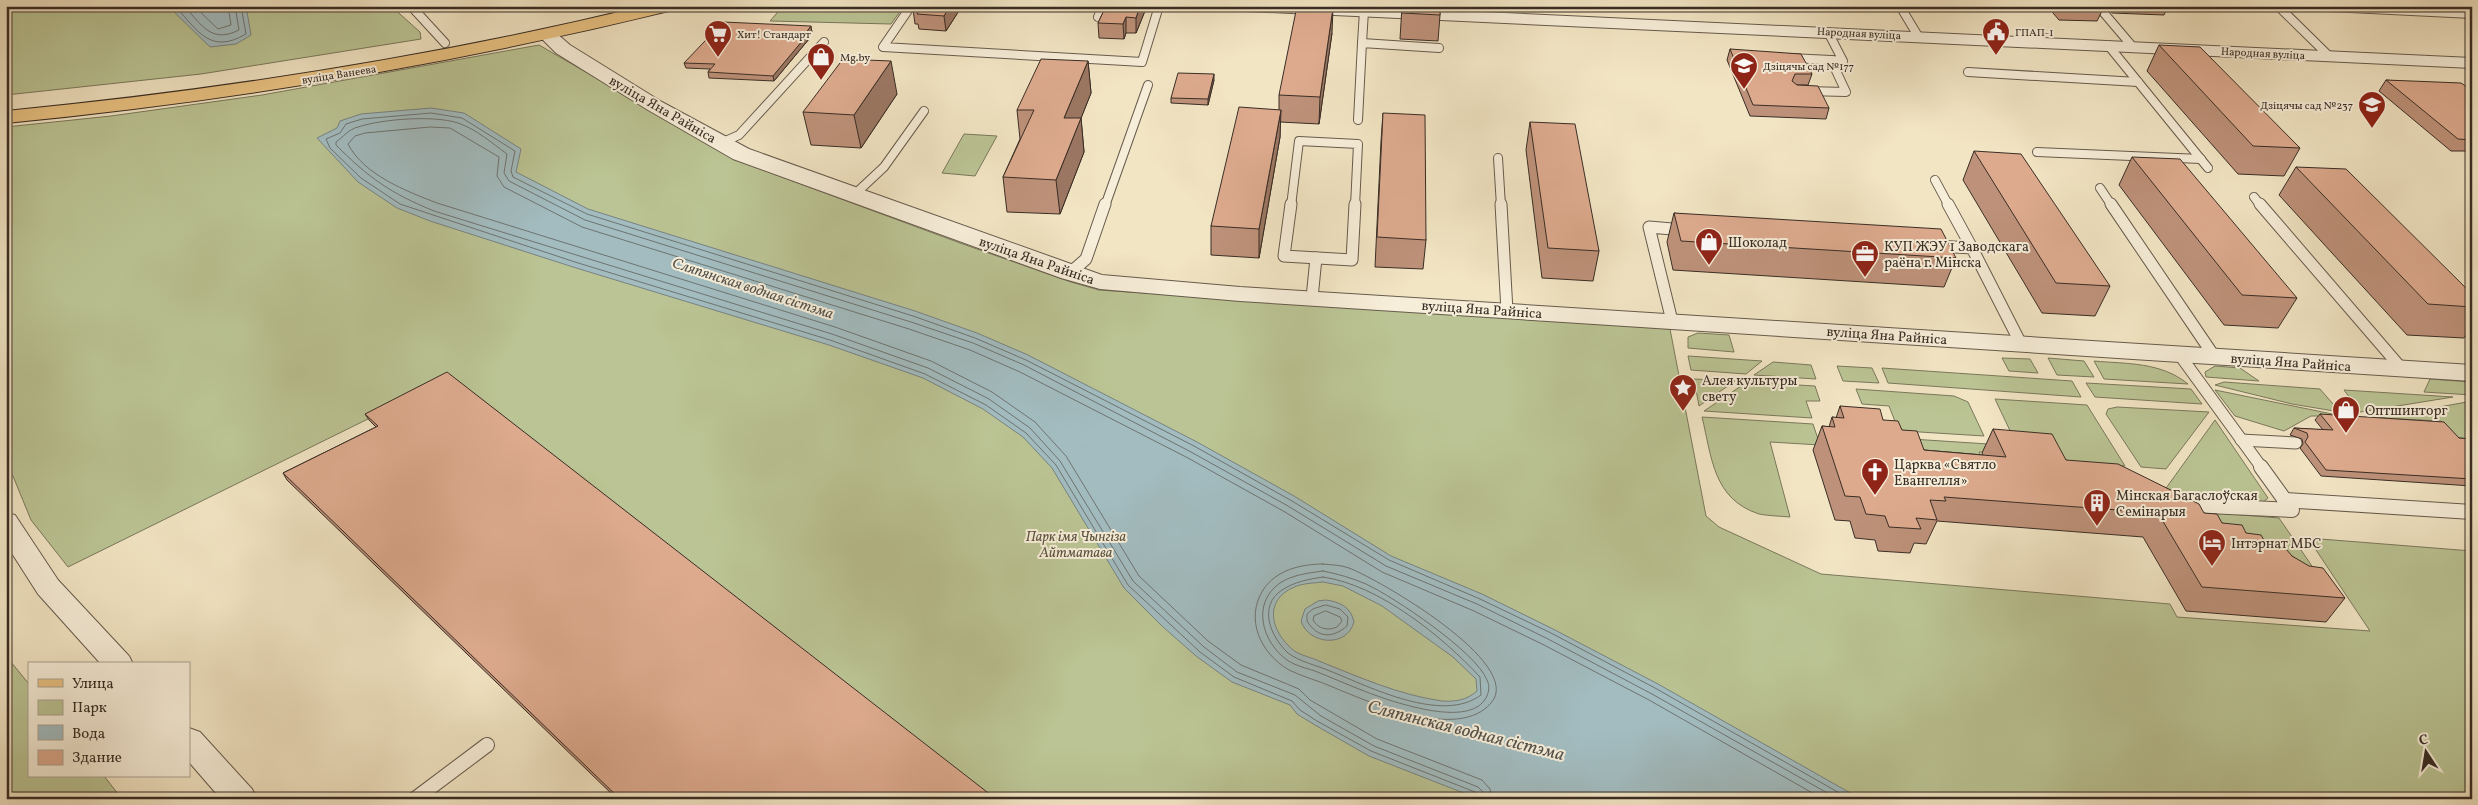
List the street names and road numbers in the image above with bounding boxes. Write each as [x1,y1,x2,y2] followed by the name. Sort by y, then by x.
[1816,25,1902,44] street label: Народная вуліца
[2220,45,2306,64] street label: Народная вуліца
[301,62,378,89] street label: вуліца Ванеева
[605,72,719,149] street label: вуліца Яна Райніса
[976,233,1097,290] street label: вуліца Яна Райніса
[1421,297,1543,324] street label: вуліца Яна Райніса
[1826,323,1948,350] street label: вуліца Яна Райніса
[2230,350,2352,377] street label: вуліца Яна Райніса

